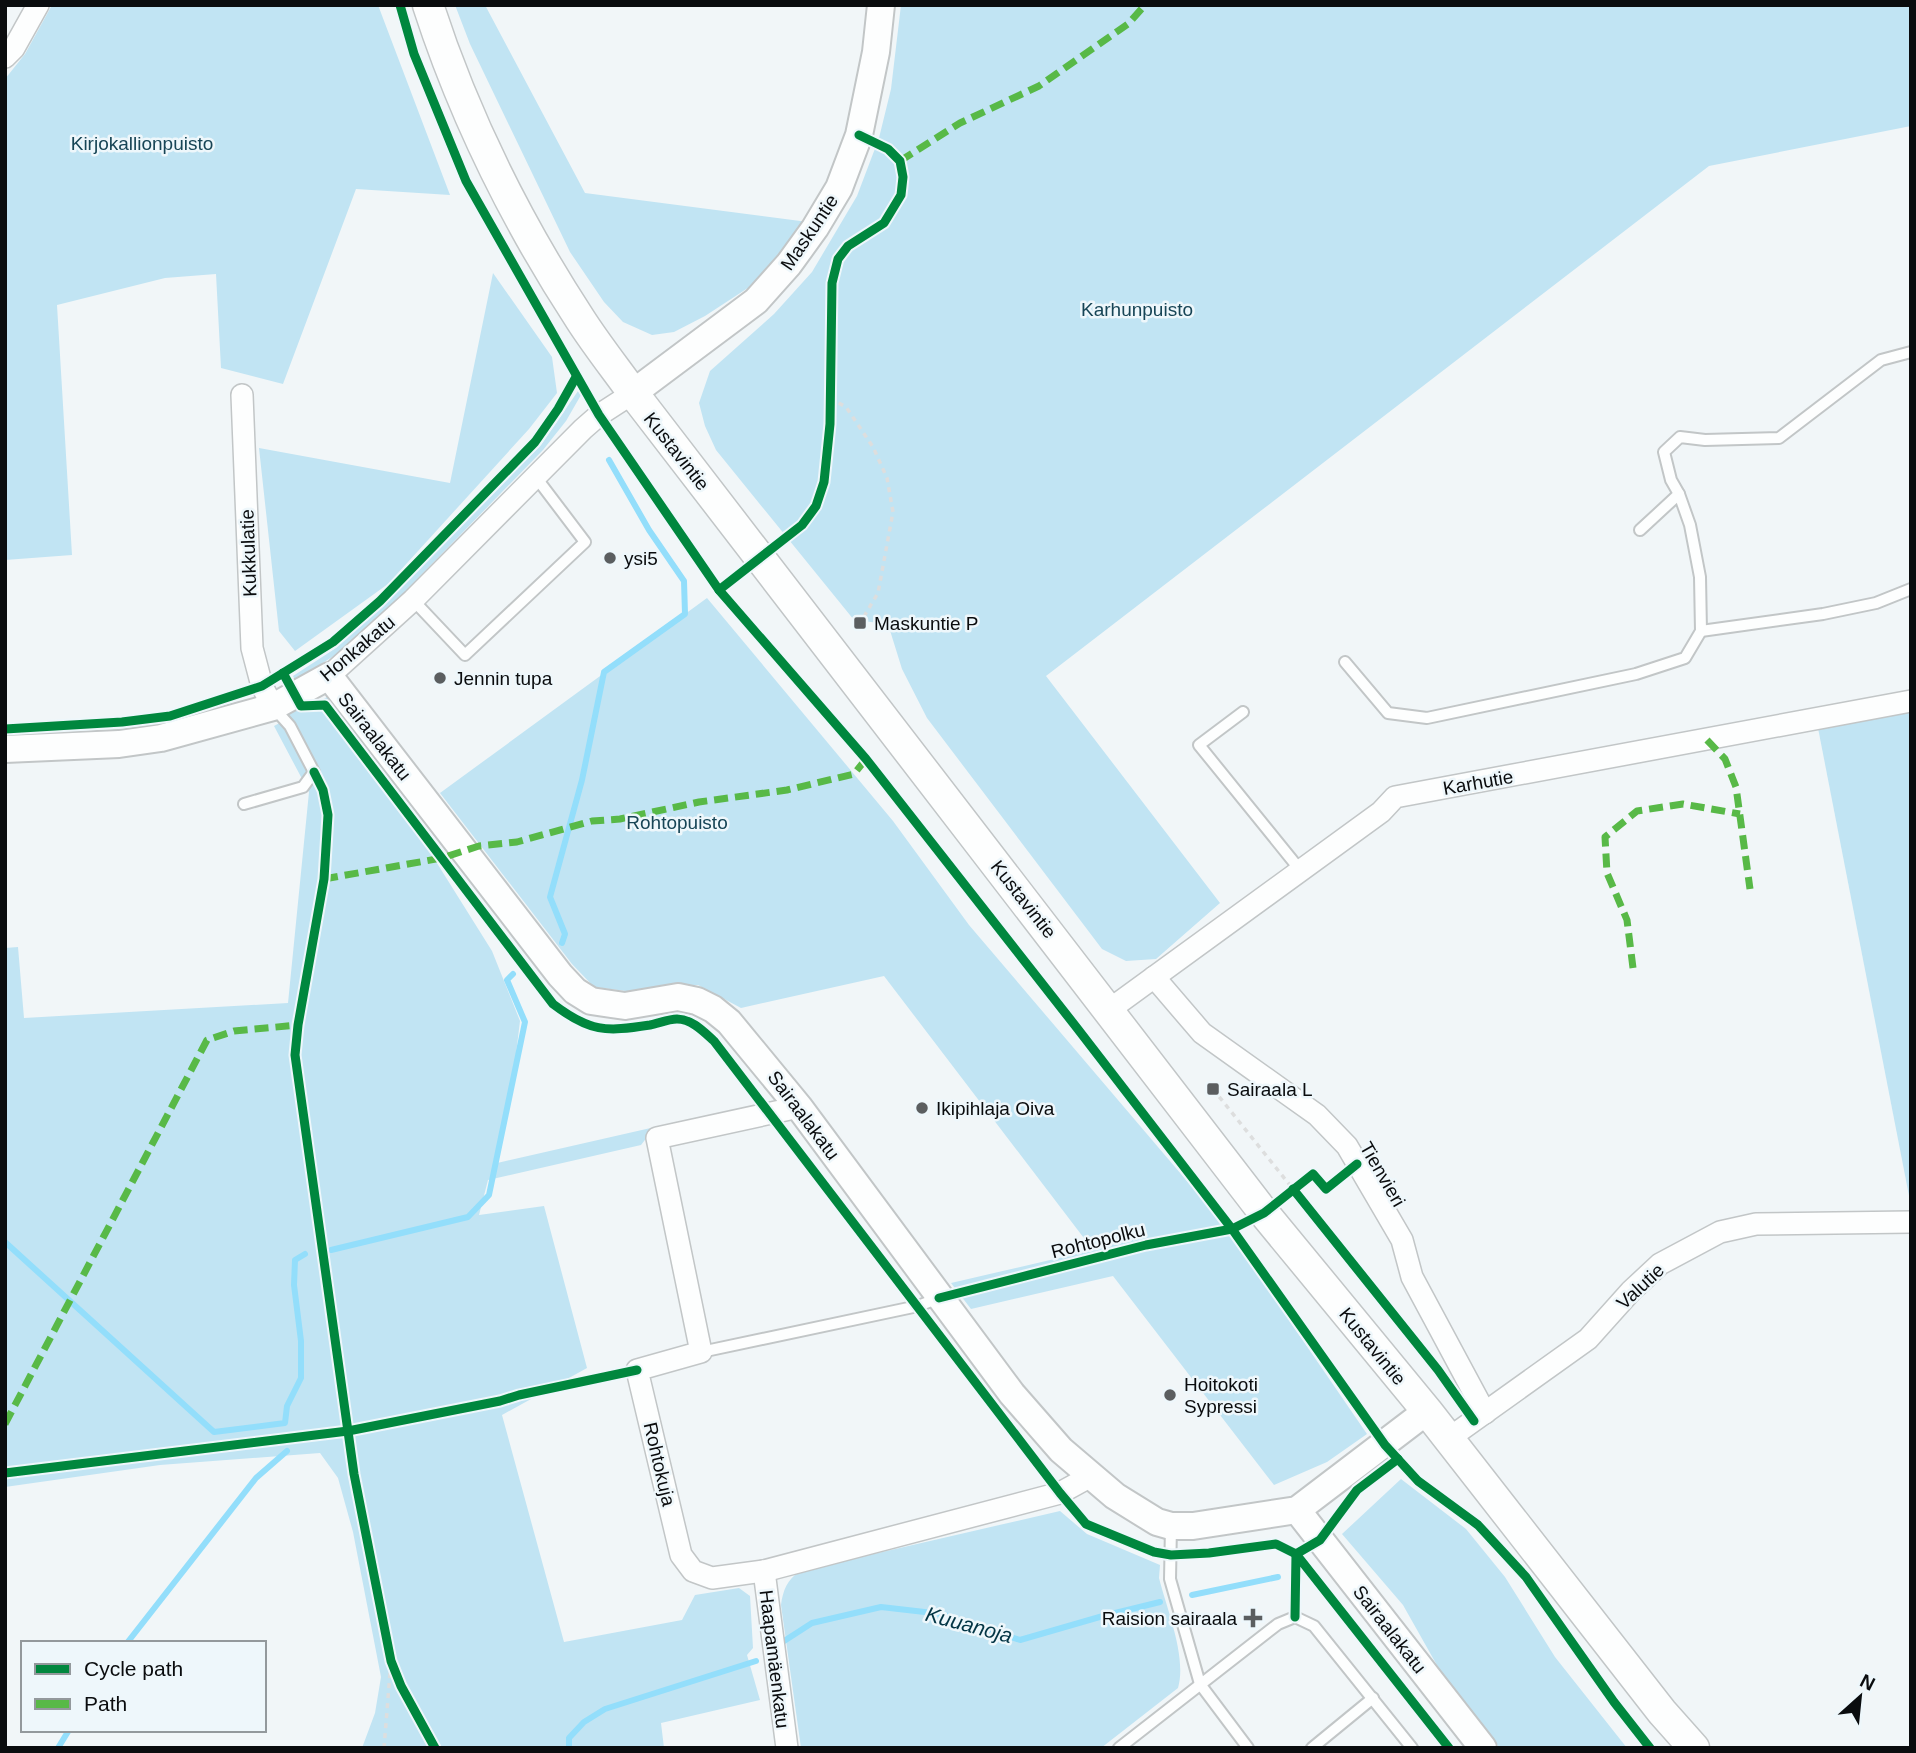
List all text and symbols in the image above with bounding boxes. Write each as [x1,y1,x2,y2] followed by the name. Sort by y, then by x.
[71,133,213,154] park label: Kirjokallionpuisto
[776,191,842,274] street label: Maskuntie
[1081,299,1193,320] park label: Karhunpuisto
[640,408,713,494] street label: Kustavintie
[236,509,261,597] street label: Kukkulatie
[624,548,658,569] place label: ysi5
[602,550,618,566] marker: ysi5
[316,611,399,686] street label: Honkakatu
[874,613,979,634] place label: Maskuntie P
[852,615,868,631] marker: Maskuntie P
[454,668,553,689] place label: Jennin tupa
[432,670,448,686] marker: Jennin tupa
[334,688,415,784] street label: Sairaalakatu
[1441,766,1515,799] street label: Karhutie
[626,812,728,833] park label: Rohtopuisto
[987,856,1060,942] street label: Kustavintie
[763,1067,844,1164] street label: Sairaalakatu
[1227,1079,1313,1100] place label: Sairaala L
[1205,1081,1221,1097] marker: Sairaala L
[936,1098,1055,1119] place label: Ikipihlaja Oiva
[914,1100,930,1116] marker: Ikipihlaja Oiva
[1356,1138,1409,1210] street label: Tienvieri
[1049,1219,1147,1262] street label: Rohtopolku
[1612,1259,1668,1313] street label: Valutie
[1335,1304,1410,1389] street label: Kustavintie
[1184,1374,1258,1417] place label: Hoitokoti Sypressi
[1162,1387,1178,1403] marker: Hoitokoti Sypressi
[640,1420,679,1509] street label: Rohtokuja
[1349,1581,1430,1677] street label: Sairaalakatu
[756,1589,793,1730] street label: Haapamäenkatu
[923,1602,1015,1647] water label: Kuuanoja
[1102,1608,1237,1629] place label: Raision sairaala
[1243,1608,1263,1628] marker: Raision sairaala
[21,1641,266,1732] legend
[84,1657,183,1680] text: Cycle path
[1825,1662,1895,1732] north arrow
[1857,1670,1878,1695] text: N
[84,1692,127,1715] text: Path

